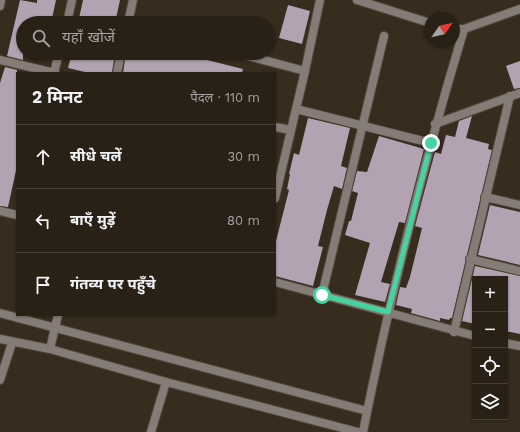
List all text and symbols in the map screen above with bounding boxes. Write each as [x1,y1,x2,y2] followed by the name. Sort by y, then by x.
[424,12,460,48] north arrow
[16,16,276,60] search box
[30,27,52,49] icon: search
[62,28,115,46] text: यहाँ खोजें
[32,87,83,107] text: 2 मिनट
[190,90,260,105] text: पैदल · 110 m
[422,134,440,152] route end
[32,146,54,168] icon: ahead
[70,147,122,165] text: सीधे चलें
[228,149,260,164] text: 30 m
[32,210,54,232] icon: left
[70,211,115,229] text: बाएँ मुड़ें
[227,213,260,228] text: 80 m
[32,274,54,296] icon: arrive
[70,275,156,293] text: गंतव्य पर पहुँचे
[472,276,508,420] map controls
[472,276,508,312] button: +
[313,286,331,304] route start
[472,312,508,348] button: −
[472,348,508,384] button: locate
[472,384,508,420] button: layers

